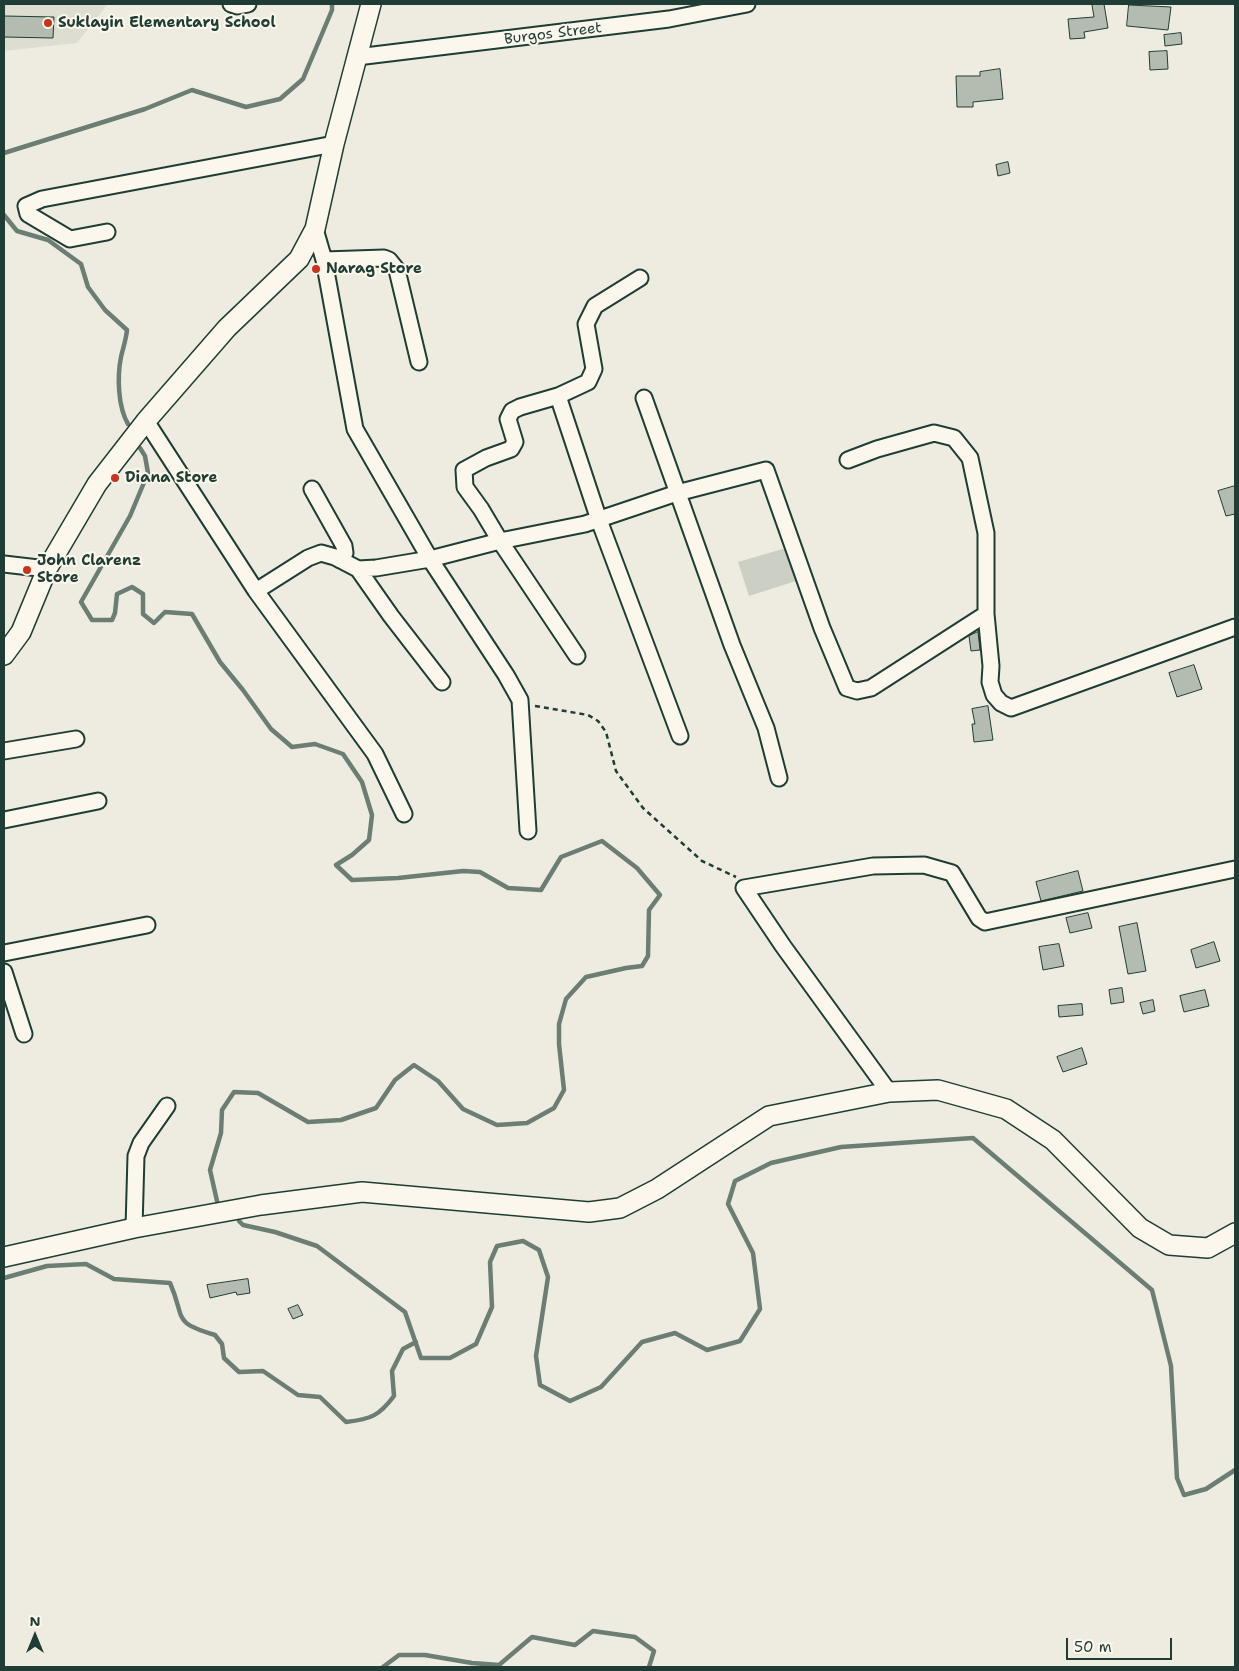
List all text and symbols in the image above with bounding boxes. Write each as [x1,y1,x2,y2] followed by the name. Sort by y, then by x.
[58,14,276,32] place label: Suklayin Elementary School
[42,17,54,29] marker: Suklayin Elementary School
[503,19,603,49] street label: Burgos Street
[326,260,422,278] place label: Narag Store
[310,263,322,275] marker: Narag Store
[125,469,218,487] place label: Diana Store
[109,472,121,484] marker: Diana Store
[37,552,141,587] place label: John Clarenz Store
[21,564,33,576] marker: John Clarenz Store
[10,1611,60,1661] north arrow
[29,1612,41,1630] text: N
[1069,1628,1175,1660] scale bar
[1074,1637,1112,1657] text: 50 m

